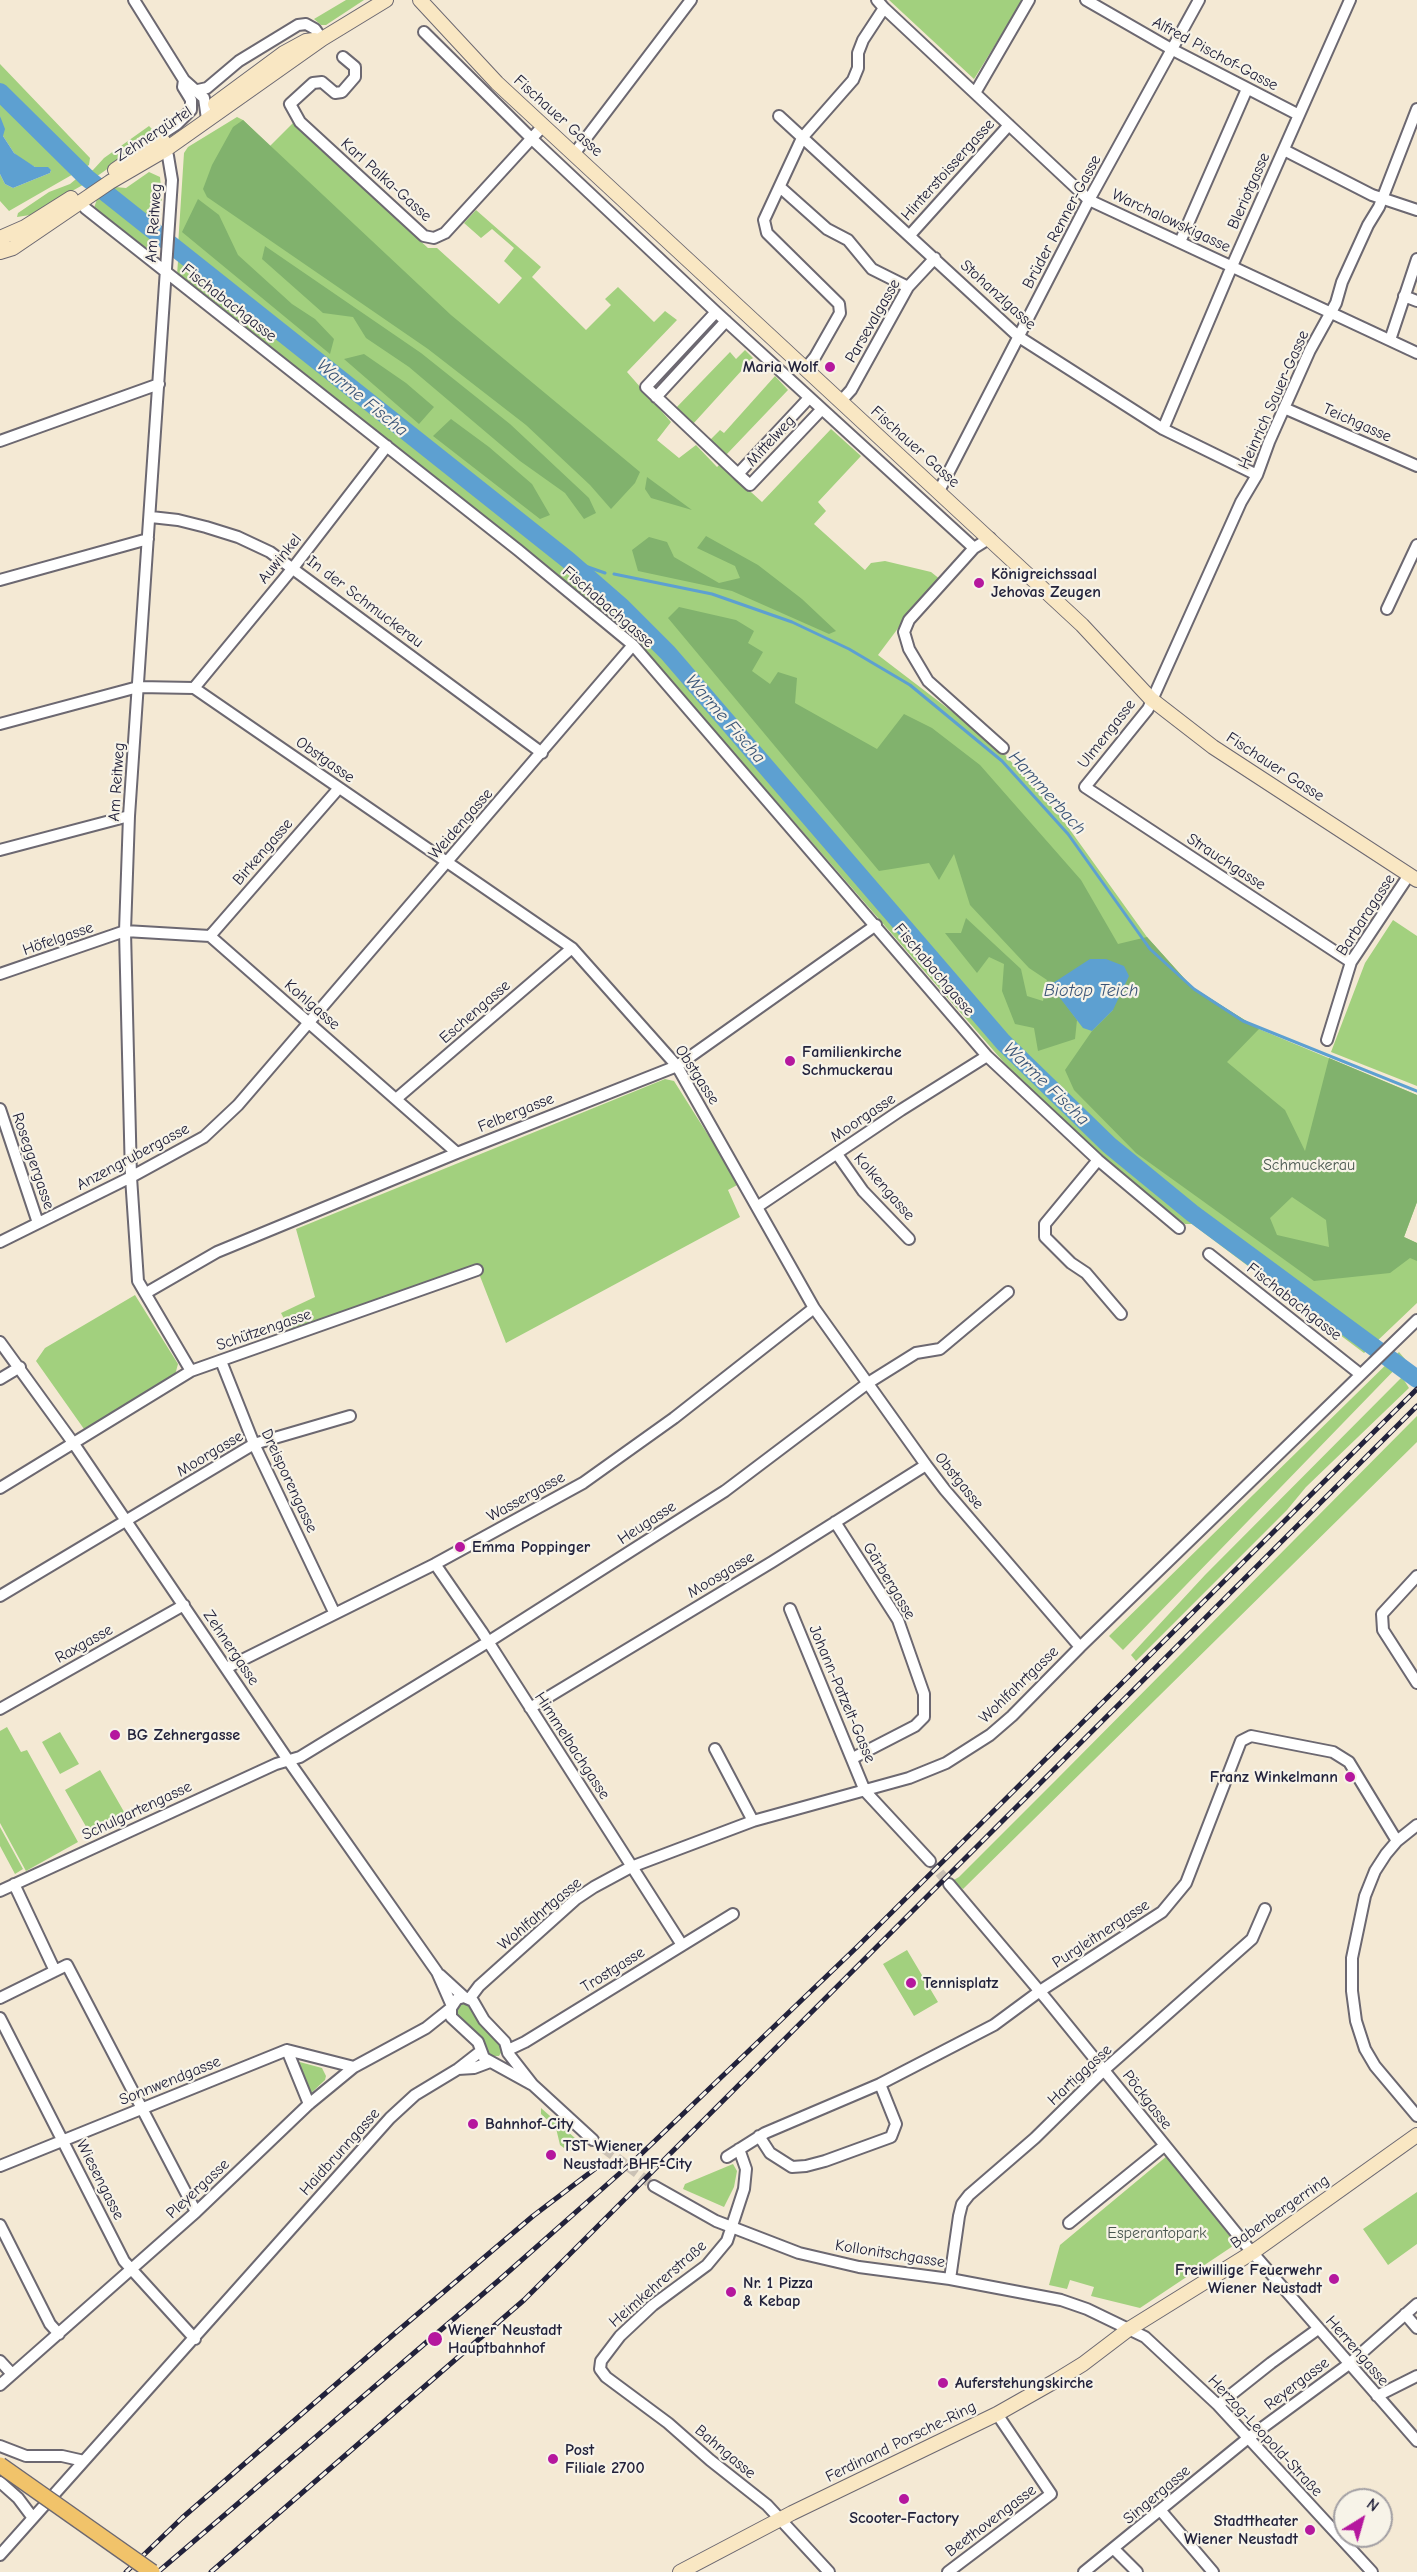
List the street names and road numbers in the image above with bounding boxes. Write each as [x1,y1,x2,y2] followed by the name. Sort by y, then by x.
[1149,13,1281,95] street label: Alfred Pischof-Gasse
[510,71,606,161] street label: Fischauer Gasse
[112,102,196,166] street label: Zehnergürtel
[897,115,999,225] street label: Hinterstoissergasse
[337,134,435,226] street label: Karl Palka-Gasse
[1224,150,1274,232] street label: Bleriotgasse
[1019,152,1105,292] street label: Brüder Renner-Gasse
[142,183,166,263] street label: Am Reitweg
[1109,185,1233,257] street label: Warchalowskigasse
[956,256,1040,334] street label: Stohanzlgasse
[178,260,280,346] street label: Fischabachgasse
[841,276,905,366] street label: Parsevalgasse
[1235,328,1313,472] street label: Heinrich Sauer-Gasse
[1320,399,1394,447] street label: Teichgasse
[867,402,963,492] street label: Fischauer Gasse
[742,411,800,471] street label: Mittelweg
[254,530,306,588] street label: Auwinkel
[303,552,427,652] street label: In der Schmuckerau
[558,562,658,652] street label: Fischabachgasse
[1074,696,1140,772] street label: Ulmengasse
[1222,728,1328,806] street label: Fischauer Gasse
[292,733,358,787] street label: Obstgasse
[105,742,129,822] street label: Am Reitweg
[425,785,497,863] street label: Weidengasse
[229,815,297,889] street label: Birkengasse
[1183,829,1269,895] street label: Strauchgasse
[1332,870,1400,960] street label: Barbaragasse
[20,918,96,960] street label: Höfelgasse
[890,920,978,1020] street label: Fischabachgasse
[280,976,344,1034] street label: Kohlgasse
[436,976,514,1048] street label: Eschengasse
[671,1041,723,1109] street label: Obstgasse
[475,1089,557,1137] street label: Felbergasse
[827,1089,899,1147] street label: Moorgasse
[7,1110,59,1212] street label: Roseggergasse
[73,1119,193,1195] street label: Anzengrubergasse
[849,1149,919,1225] street label: Kolkengasse
[1243,1259,1345,1345] street label: Fischabachgasse
[214,1305,314,1355] street label: Schützengasse
[257,1426,321,1536] street label: Dreisporengasse
[173,1427,247,1481] street label: Moorgasse
[930,1449,988,1513] street label: Obstgasse
[484,1468,568,1526] street label: Wassergasse
[614,1497,680,1549] street label: Heugasse
[858,1539,920,1623] street label: Gärbergasse
[684,1547,758,1603] street label: Moosgasse
[199,1607,263,1689] street label: Zehnergasse
[52,1620,116,1668] street label: Raxgasse
[804,1622,880,1766] street label: Johann-Patzelt-Gasse
[975,1642,1063,1728] street label: Wohlfahrtgasse
[530,1689,614,1803] street label: Himmelbachgasse
[79,1777,195,1845] street label: Schulgartengasse
[494,1873,586,1955] street label: Wohlfahrtgasse
[1049,1895,1153,1973] street label: Purgleitnergasse
[578,1943,648,1997] street label: Trostgasse
[1044,2040,1116,2110] street label: Hartiggasse
[117,2052,223,2110] street label: Sonnwendgasse
[1118,2067,1176,2133] street label: Pöckgasse
[296,2104,384,2200] street label: Haidbrunngasse
[72,2137,128,2223] street label: Wiesengasse
[162,2155,234,2223] street label: Pleyergasse
[1227,2171,1333,2253] street label: Babenbergerring
[605,2236,711,2332] street label: Heimkehrerstraße
[834,2236,946,2272] street label: Kollonitschgasse
[1321,2312,1393,2390] street label: Herrengasse
[1261,2353,1333,2415] street label: Reyergasse
[1204,2371,1326,2501] street label: Herzog-Leopold-Straße
[823,2397,979,2487] street label: Ferdinand Porsche-Ring
[691,2421,759,2483] street label: Bahngasse
[1120,2461,1194,2529] street label: Singergasse
[942,2481,1040,2561] street label: Beethovengasse

